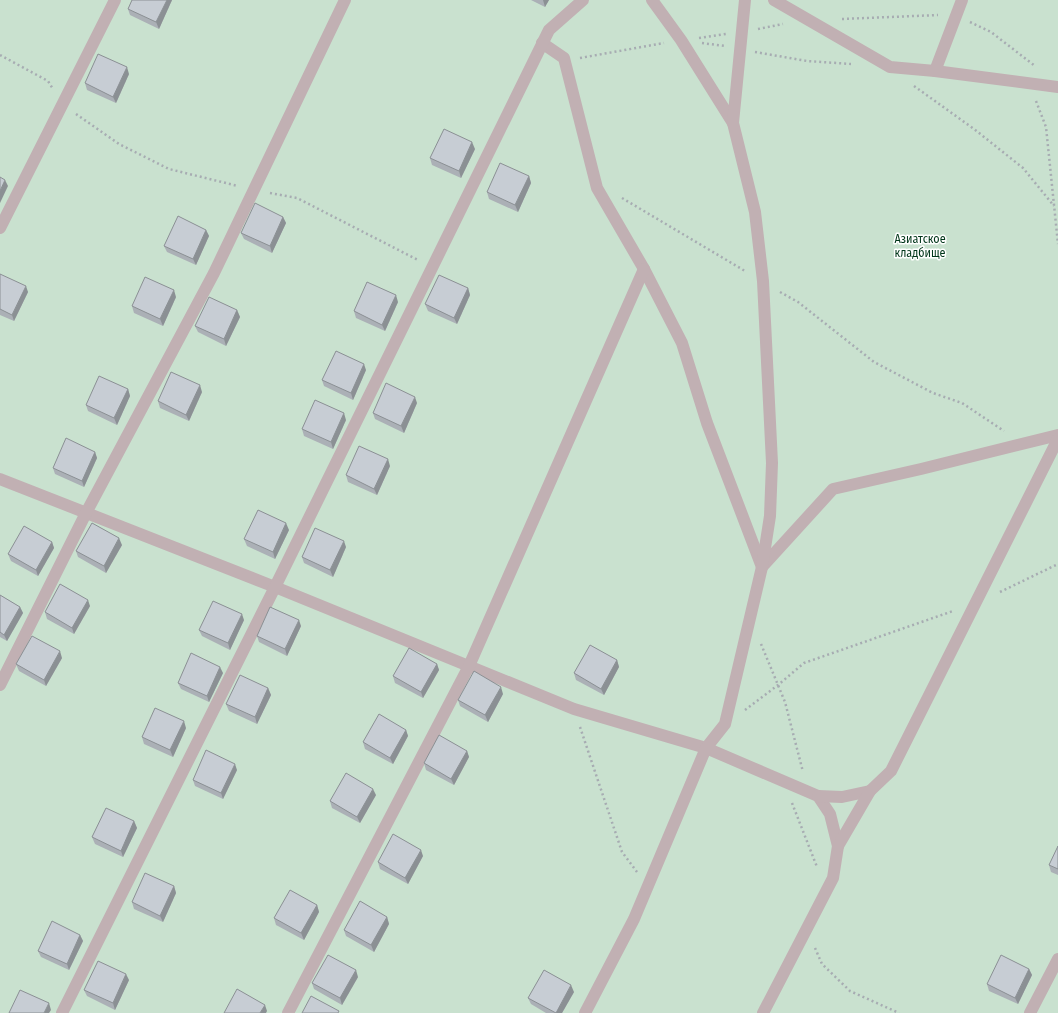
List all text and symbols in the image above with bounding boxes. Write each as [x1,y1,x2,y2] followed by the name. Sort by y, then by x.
[894,232,946,260] park label: Азиатское кладбище

